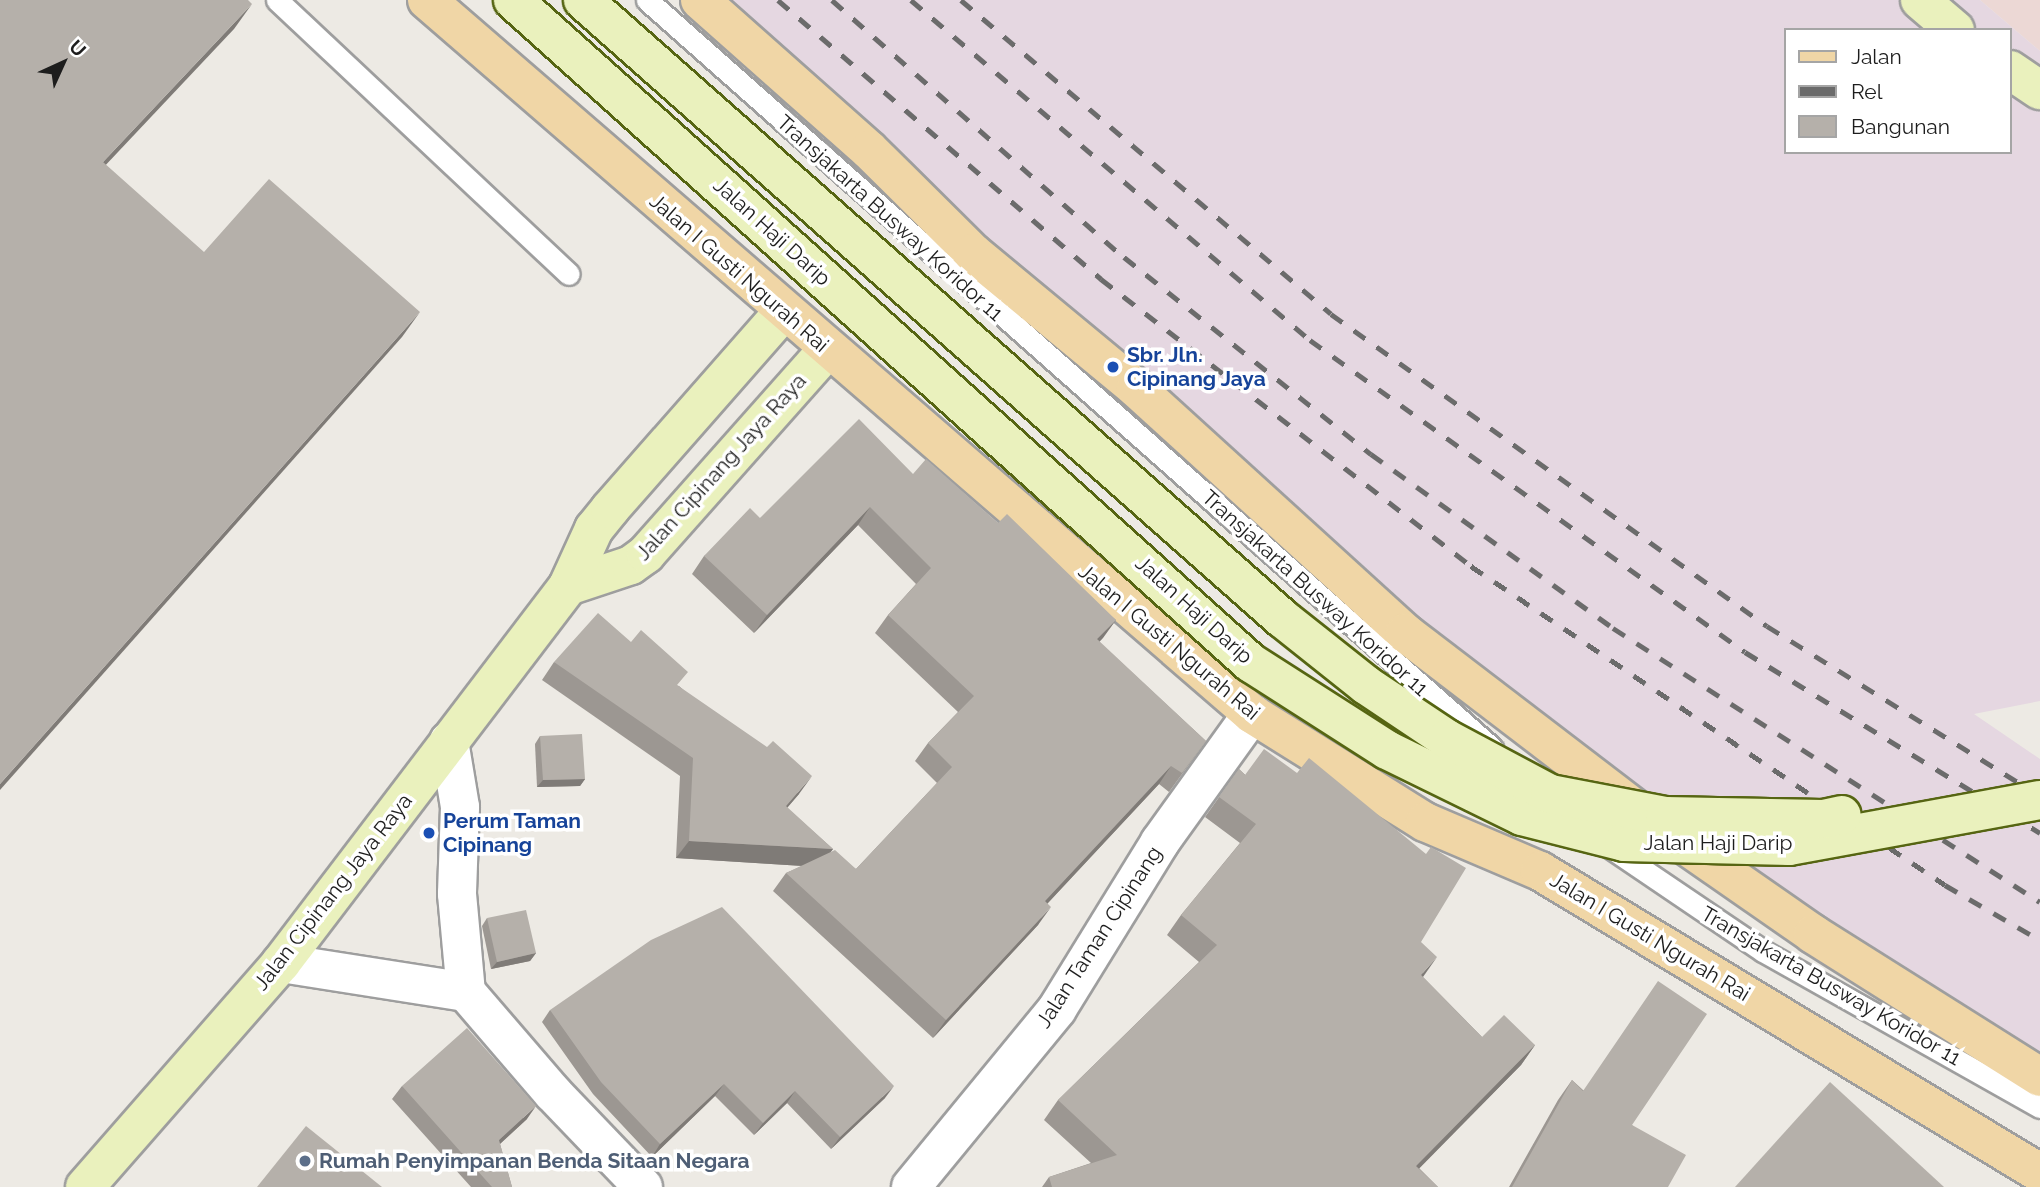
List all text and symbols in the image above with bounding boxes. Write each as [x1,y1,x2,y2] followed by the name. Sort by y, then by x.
[28,28,98,98] north arrow
[1784,28,2012,154] legend
[65,35,91,61] text: U
[1851,44,1902,69] text: Jalan
[1851,79,1882,104] text: Rel
[771,109,1009,327] street label: Transjakarta Busway Koridor 11
[1851,114,1950,139] text: Bangunan
[708,173,836,291] street label: Jalan Haji Darip
[644,188,834,358] street label: Jalan I Gusti Ngurah Rai
[1127,342,1266,392] place label: Sbr. Jln. Cipinang Jaya
[1105,359,1121,375] marker: Sbr. Jln. Cipinang Jaya
[630,368,812,566] street label: Jalan Cipinang Jaya Raya
[1196,484,1434,702] street label: Transjakarta Busway Koridor 11
[1130,551,1258,669] street label: Jalan Haji Darip
[1073,559,1265,725] street label: Jalan I Gusti Ngurah Rai
[248,788,418,996] street label: Jalan Cipinang Jaya Raya
[443,808,582,858] place label: Perum Taman Cipinang
[421,825,437,841] marker: Perum Taman Cipinang
[1644,830,1792,856] street label: Jalan Haji Darip
[1031,841,1167,1033] street label: Jalan Taman Cipinang
[1545,867,1755,1007] street label: Jalan I Gusti Ngurah Rai
[1696,901,1966,1071] street label: Transjakarta Busway Koridor 11
[319,1148,750,1174] place label: Rumah Penyimpanan Benda Sitaan Negara
[297,1153,313,1169] marker: Rumah Penyimpanan Benda Sitaan Negara

